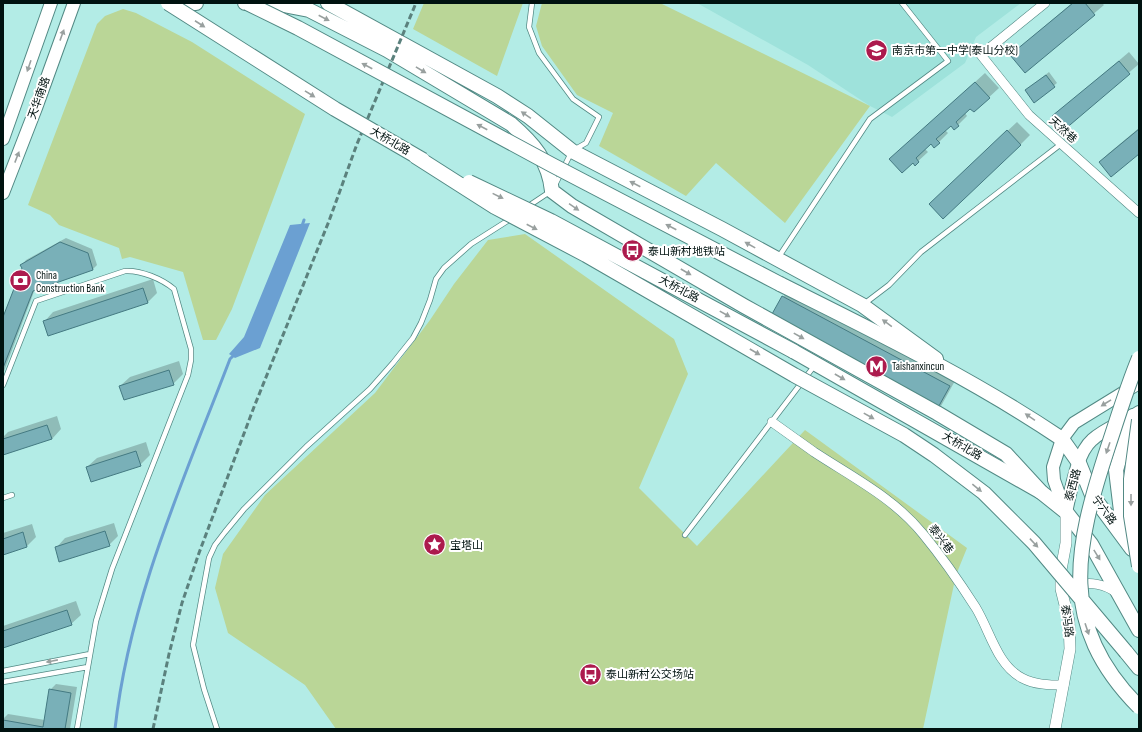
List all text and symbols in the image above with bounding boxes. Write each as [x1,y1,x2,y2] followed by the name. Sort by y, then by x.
[318,14,329,21] one-way arrow
[195,20,206,28] one-way arrow
[60,28,66,40] one-way arrow
[863,37,889,63] school or university icon: 南京市第一中学(泰山分校)
[892,44,1018,57] place label: 南京市第一中学(泰山分校)
[25,61,31,73] one-way arrow
[362,62,373,69] one-way arrow
[415,66,427,73] one-way arrow
[25,75,53,121] street label: 天华南路
[304,90,316,97] one-way arrow
[521,111,531,119] one-way arrow
[1046,114,1080,146] street label: 天然巷
[368,124,412,158] street label: 大桥北路
[476,124,488,130] one-way arrow
[15,150,21,162] one-way arrow
[629,181,641,187] one-way arrow
[492,193,504,199] one-way arrow
[569,203,579,211] one-way arrow
[526,224,538,230] one-way arrow
[665,224,677,230] one-way arrow
[619,238,645,264] bus stop icon: 泰山新村地铁站
[744,241,756,248] one-way arrow
[648,245,725,258] place label: 泰山新村地铁站
[8,268,34,294] bank icon: China Construction Bank
[36,269,105,295] place label: China Construction Bank
[680,269,692,276] one-way arrow
[657,273,701,305] street label: 大桥北路
[719,311,731,317] one-way arrow
[882,319,892,327] one-way arrow
[793,333,805,340] one-way arrow
[750,349,761,356] one-way arrow
[864,353,890,379] metro station icon: Taishanxincun
[892,360,944,373] place label: Taishanxincun
[834,373,845,380] one-way arrow
[1101,399,1111,407] one-way arrow
[863,413,875,419] one-way arrow
[1025,413,1035,421] one-way arrow
[940,429,984,463] street label: 大桥北路
[1105,442,1111,454] one-way arrow
[1062,467,1084,503] street label: 泰西路
[971,483,982,492] one-way arrow
[1089,493,1119,527] street label: 宁六路
[1128,494,1134,507] one-way arrow
[926,522,956,556] street label: 泰兴巷
[421,532,447,558] place icon: 宝塔山
[1030,538,1039,548] one-way arrow
[450,539,483,552] place label: 宝塔山
[1094,549,1101,561] one-way arrow
[1058,604,1076,638] street label: 泰冯路
[1085,624,1091,636] one-way arrow
[46,659,58,665] one-way arrow
[578,661,604,687] bus stop icon: 泰山新村公交场站
[606,668,694,681] place label: 泰山新村公交场站

